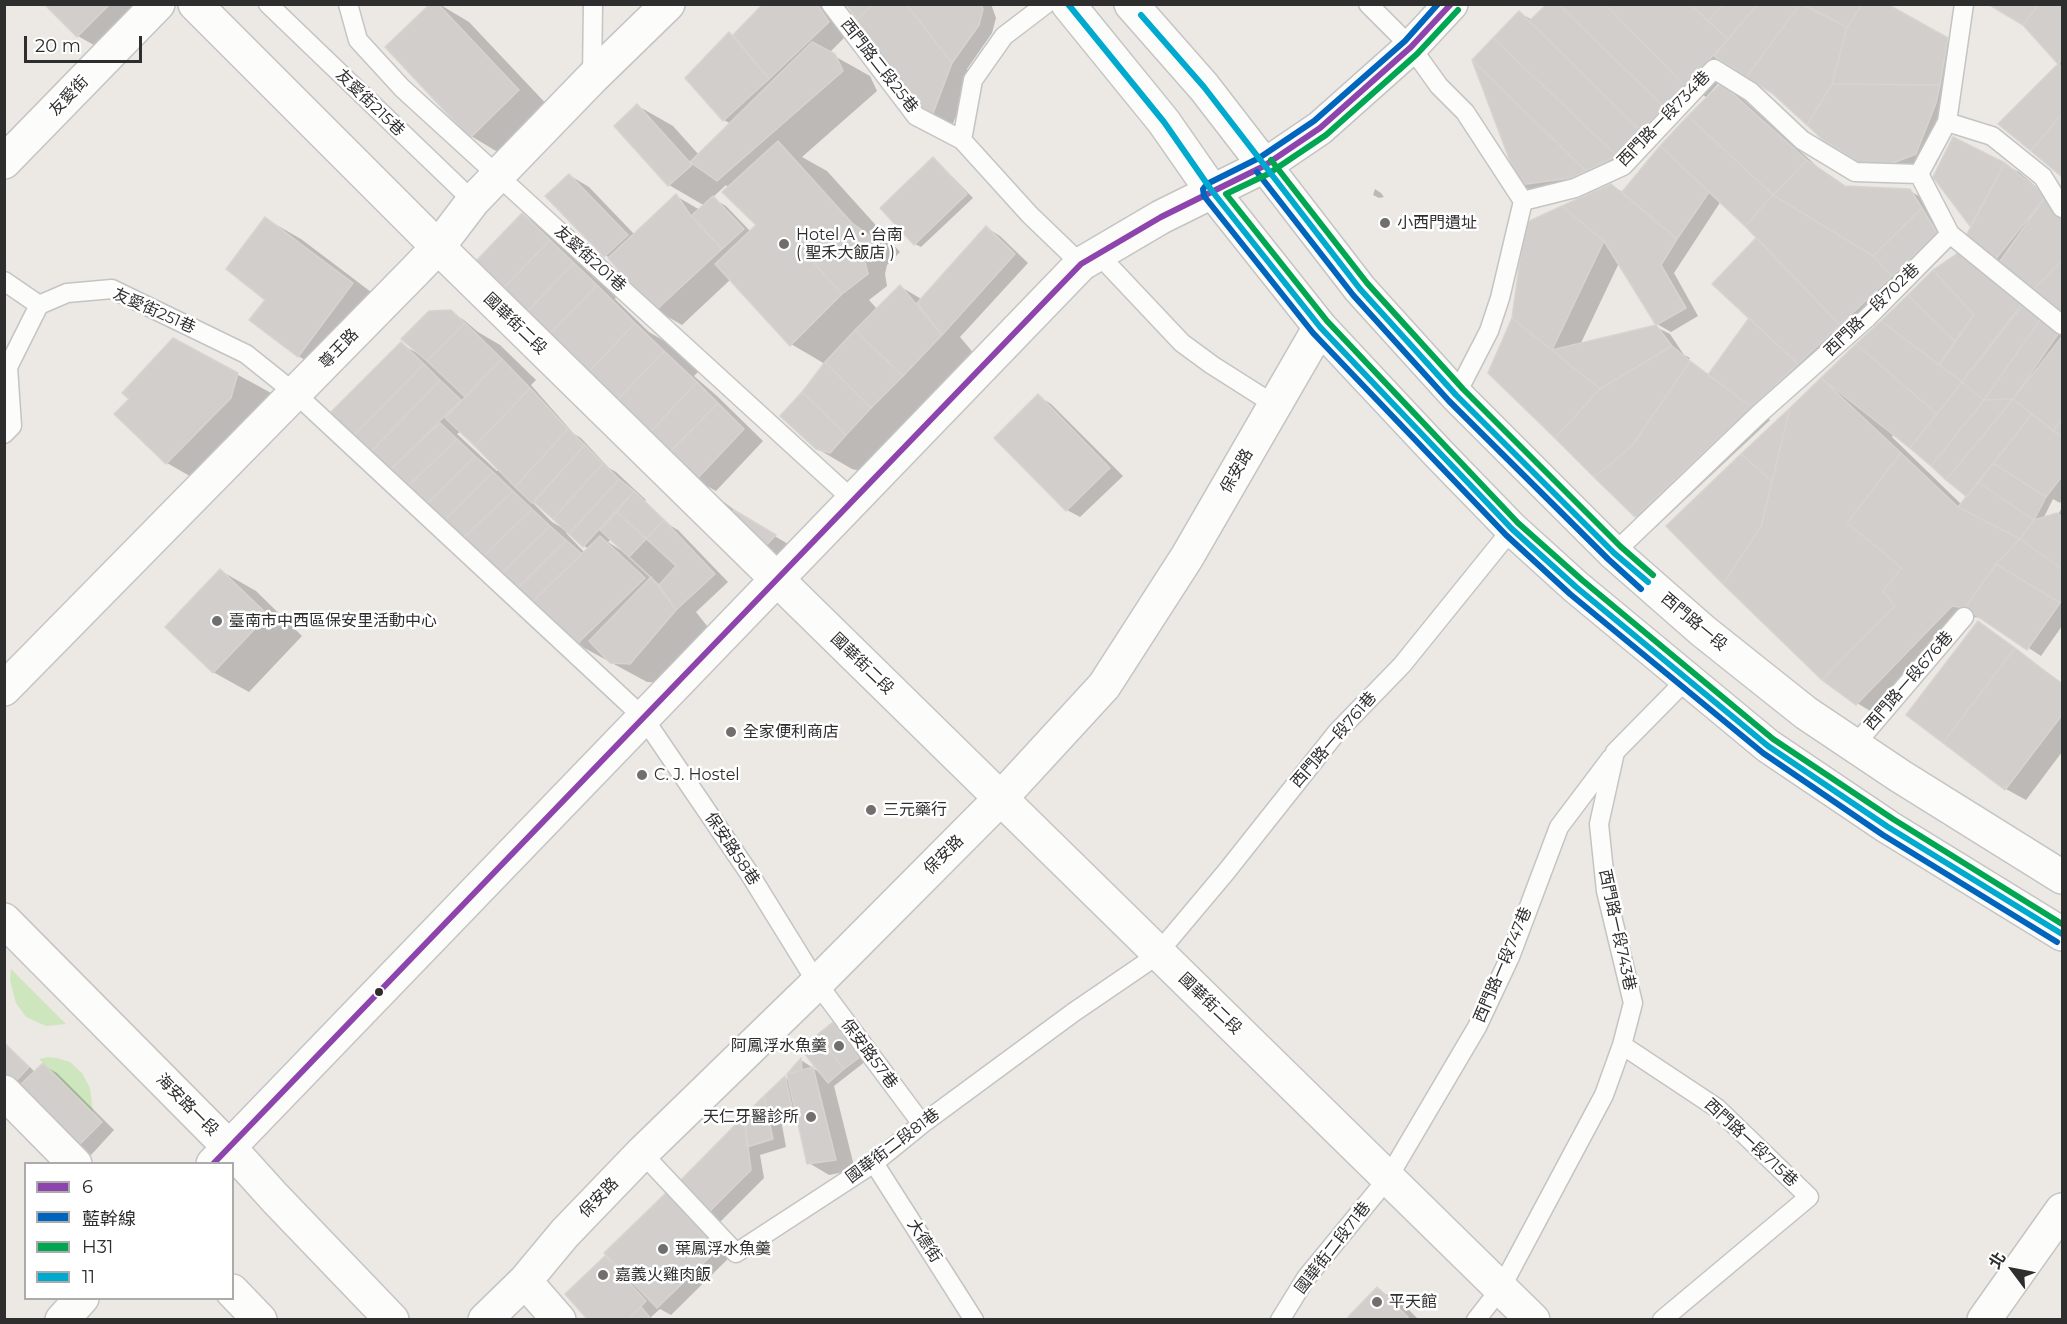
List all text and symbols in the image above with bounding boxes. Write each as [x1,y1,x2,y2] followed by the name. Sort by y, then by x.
[836,15,922,117] street label: 西門路二段25巷
[27,24,146,62] scale bar
[35,35,81,57] text: 20 m
[332,66,408,140] street label: 友愛街215巷
[1614,67,1714,171] street label: 西門路一段734巷
[45,72,93,120] street label: 友愛街
[1397,213,1477,233] place label: 小西門遺址
[1378,216,1392,230] marker: 小西門遺址
[550,222,630,296] street label: 友愛街201巷
[796,225,903,263] place label: Hotel A．台南 ( 聖禾大飯店 )
[777,237,791,251] marker: Hotel A．台南 ( 聖禾大飯店 )
[1820,260,1924,360] street label: 西門路一段702巷
[110,284,198,338] street label: 友愛街251巷
[480,289,550,359] street label: 國華街二段
[315,325,363,373] street label: 尊王路
[1217,445,1257,497] street label: 保安路
[1657,589,1731,655] street label: 西門路一段
[229,611,437,631] place label: 臺南市中西區保安里活動中心
[210,614,224,628] marker: 臺南市中西區保安里活動中心
[1861,628,1957,734] street label: 西門路一段676巷
[827,629,897,699] street label: 國華街二段
[1287,688,1381,792] street label: 西門路一段761巷
[743,722,839,742] place label: 全家便利商店
[724,725,738,739] marker: 全家便利商店
[654,765,740,785] place label: C. J. Hostel
[635,768,649,782] marker: C. J. Hostel
[883,800,947,820] place label: 三元藥行
[864,803,878,817] marker: 三元藥行
[701,809,763,889] street label: 保安路58巷
[920,831,968,879] street label: 保安路
[1595,867,1639,993] street label: 西門路一段743巷
[1470,904,1536,1026] street label: 西門路一段747巷
[1175,969,1245,1039] street label: 國華街二段
[373,986,385,998] unlabelled marker
[837,1015,901,1093] street label: 保安路57巷
[731,1036,827,1056] place label: 阿鳳浮水魚羹
[832,1039,846,1053] marker: 阿鳳浮水魚羹
[152,1070,222,1140] street label: 海安路一段
[1700,1095,1802,1191] street label: 西門路一段715巷
[843,1105,943,1187] street label: 國華街二段81巷
[703,1107,799,1127] place label: 天仁牙醫診所
[804,1110,818,1124] marker: 天仁牙醫診所
[24,1162,234,1300] legend
[575,1174,623,1222] street label: 保安路
[82,1176,93,1198] text: 6
[1291,1198,1375,1298] street label: 國華街二段71巷
[82,1208,136,1230] text: 藍幹線
[903,1216,945,1266] street label: 大德街
[82,1236,113,1258] text: H31
[675,1239,771,1259] place label: 葉鳳浮水魚羹
[1983,1240,2043,1300] north arrow
[656,1242,670,1256] marker: 葉鳳浮水魚羹
[1985,1248,2010,1272] text: 北
[615,1265,711,1285] place label: 嘉義火雞肉飯
[82,1266,95,1288] text: 11
[596,1268,610,1282] marker: 嘉義火雞肉飯
[1389,1292,1437,1312] place label: 平天館
[1370,1295,1384,1309] marker: 平天館

